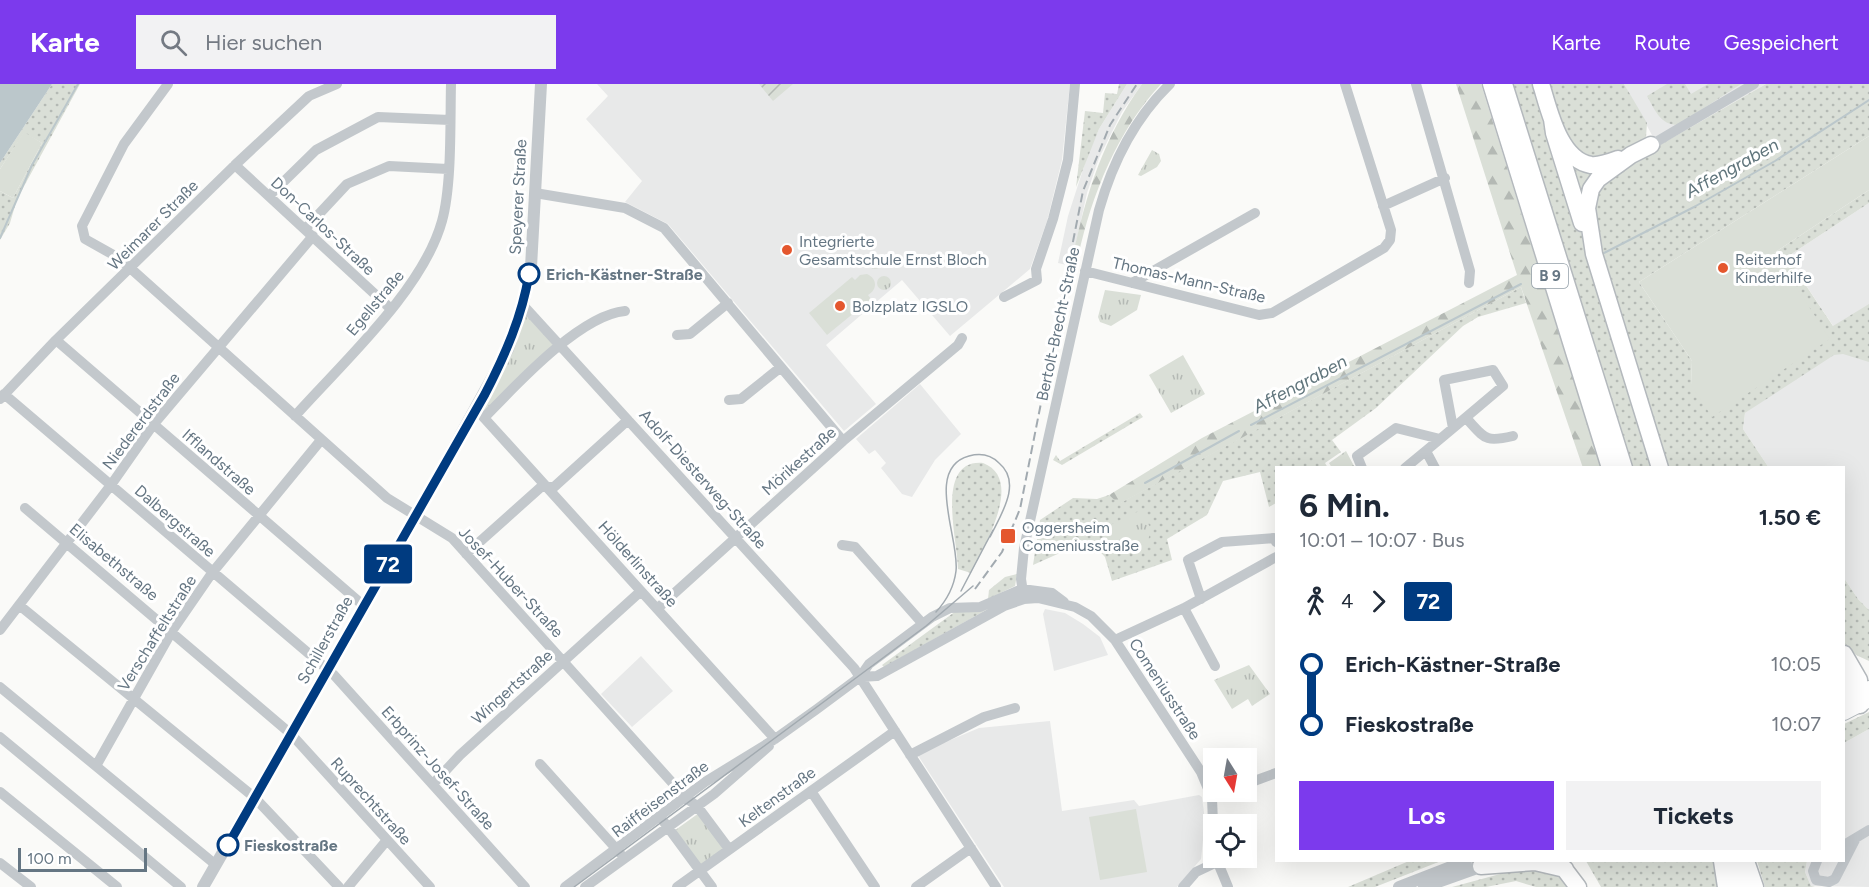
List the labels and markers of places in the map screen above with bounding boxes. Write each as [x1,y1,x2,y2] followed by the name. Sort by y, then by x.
[799,232,987,269] place label: Integrierte Gesamtschule Ernst Bloch
[780,243,794,257] marker: Integrierte Gesamtschule Ernst Bloch
[1735,250,1812,287] place label: Reiterhof Kinderhilfe
[1716,261,1730,275] marker: Reiterhof Kinderhilfe
[518,263,540,285] marker: Erich-Kästner-Straße
[546,265,703,284] place label: Erich-Kästner-Straße
[852,297,968,316] place label: Bolzplatz IGSLO
[833,299,847,313] marker: Bolzplatz IGSLO
[1022,518,1139,555] place label: Oggersheim Comeniusstraße
[999,527,1017,545] marker: Oggersheim Comeniusstraße
[217,834,239,856] marker: Fieskostraße
[244,836,338,855] place label: Fieskostraße

